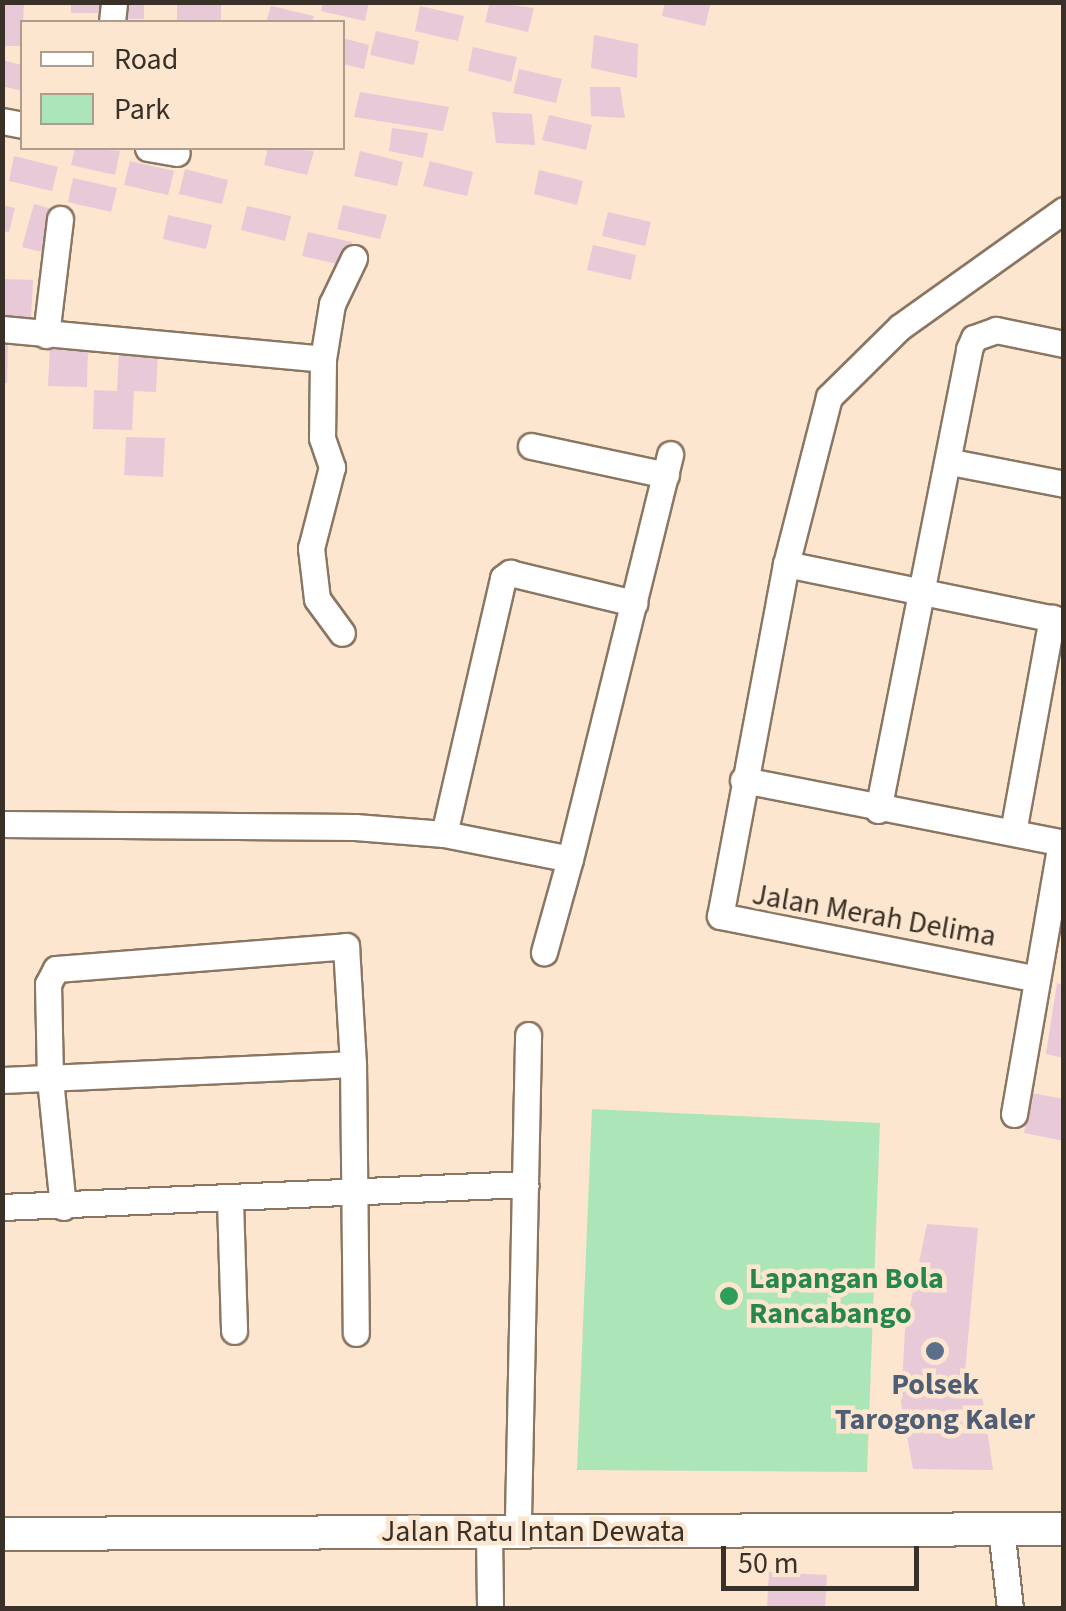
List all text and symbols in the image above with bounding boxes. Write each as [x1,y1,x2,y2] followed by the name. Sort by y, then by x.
[20,20,345,150] legend
[114,38,178,81] text: Road
[114,88,170,131] text: Park
[749,877,999,955] street label: Jalan Merah Delima
[749,1261,944,1332] place label: Lapangan Bola Rancabango
[718,1285,740,1307] marker: Lapangan Bola Rancabango
[924,1340,946,1362] marker: Polsek Tarogong Kaler
[835,1367,1035,1438] place label: Polsek Tarogong Kaler
[381,1514,685,1550] street label: Jalan Ratu Intan Dewata
[726,1526,924,1588] scale bar
[738,1542,799,1585] text: 50 m

